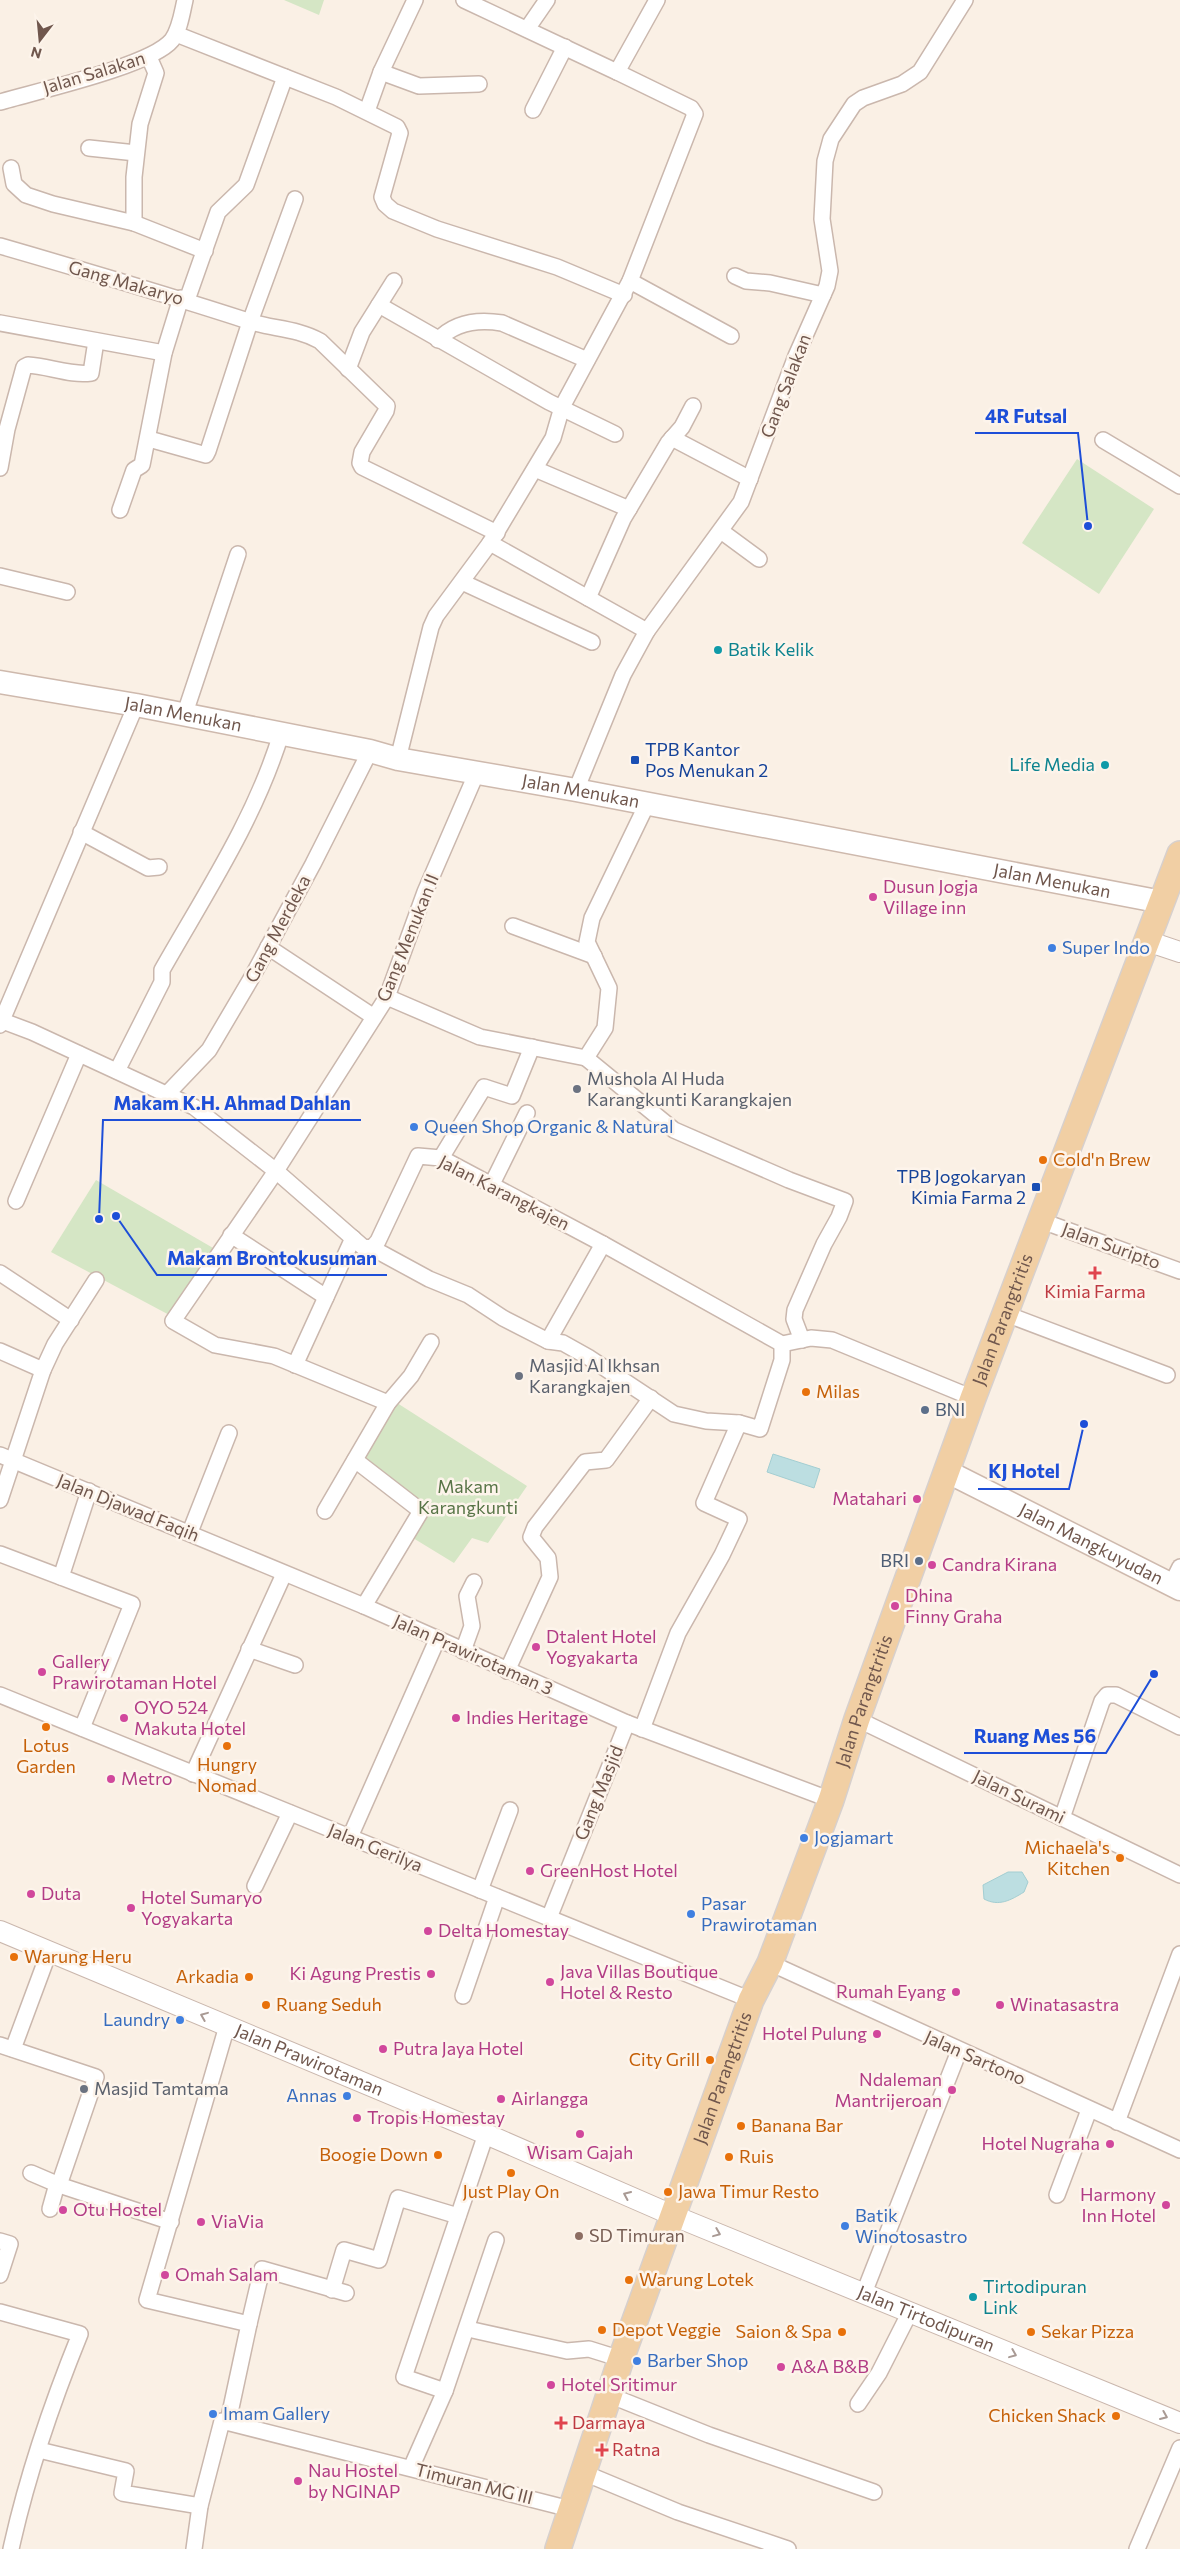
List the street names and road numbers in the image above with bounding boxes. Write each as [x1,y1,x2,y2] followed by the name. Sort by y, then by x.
[40,46,148,98] street label: Jalan Salakan
[66,255,186,309] street label: Gang Makaryo
[755,331,815,441] street label: Gang Salakan
[123,691,244,736] street label: Jalan Menukan
[520,769,641,812] street label: Jalan Menukan
[992,858,1113,902] street label: Jalan Menukan
[371,870,443,1005] street label: Gang Menukan II
[240,871,315,986] street label: Gang Merdeka
[435,1150,574,1235] street label: Jalan Karangkajen
[1059,1217,1164,1273] street label: Jalan Suripto
[967,1250,1037,1388] street label: Jalan Parangtritis
[54,1468,203,1546] street label: Jalan Djawad Faqih
[1016,1498,1167,1589] street label: Jalan Mangkuyudan
[390,1609,557,1699] street label: Jalan Prawirotaman 3
[830,1631,897,1770] street label: Jalan Parangtritis
[569,1742,627,1843] street label: Gang Masjid
[970,1764,1069,1828] street label: Jalan Surami
[325,1818,426,1876] street label: Jalan Gerilya
[688,2009,756,2147] street label: Jalan Parangtritis
[232,2018,387,2100] street label: Jalan Prawirotaman
[921,2025,1030,2089] street label: Jalan Sartono
[854,2280,998,2356] street label: Jalan Tirtodipuran
[413,2458,535,2508] street label: Timuran MG III

